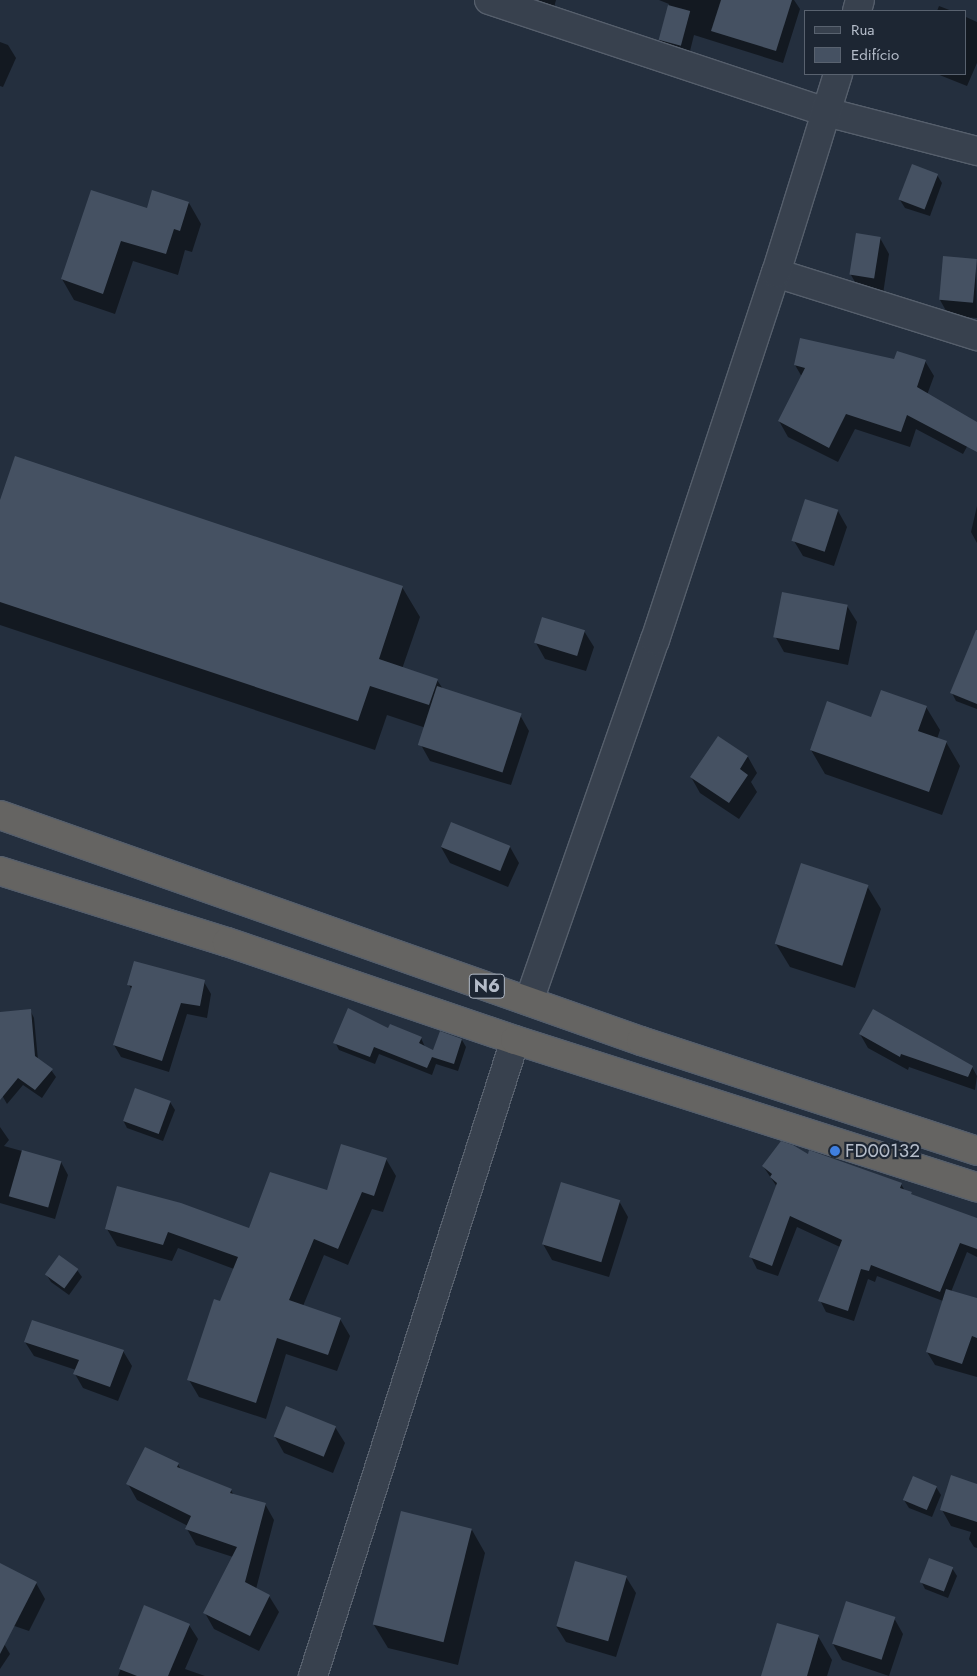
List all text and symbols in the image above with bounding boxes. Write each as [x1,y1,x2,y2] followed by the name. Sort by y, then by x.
[804,10,967,75] legend
[851,19,875,41] text: Rua
[851,44,899,66] text: Edifício
[468,970,506,1001] road number: N6
[845,1140,920,1162] place label: FD00132
[829,1145,841,1157] marker: FD00132

